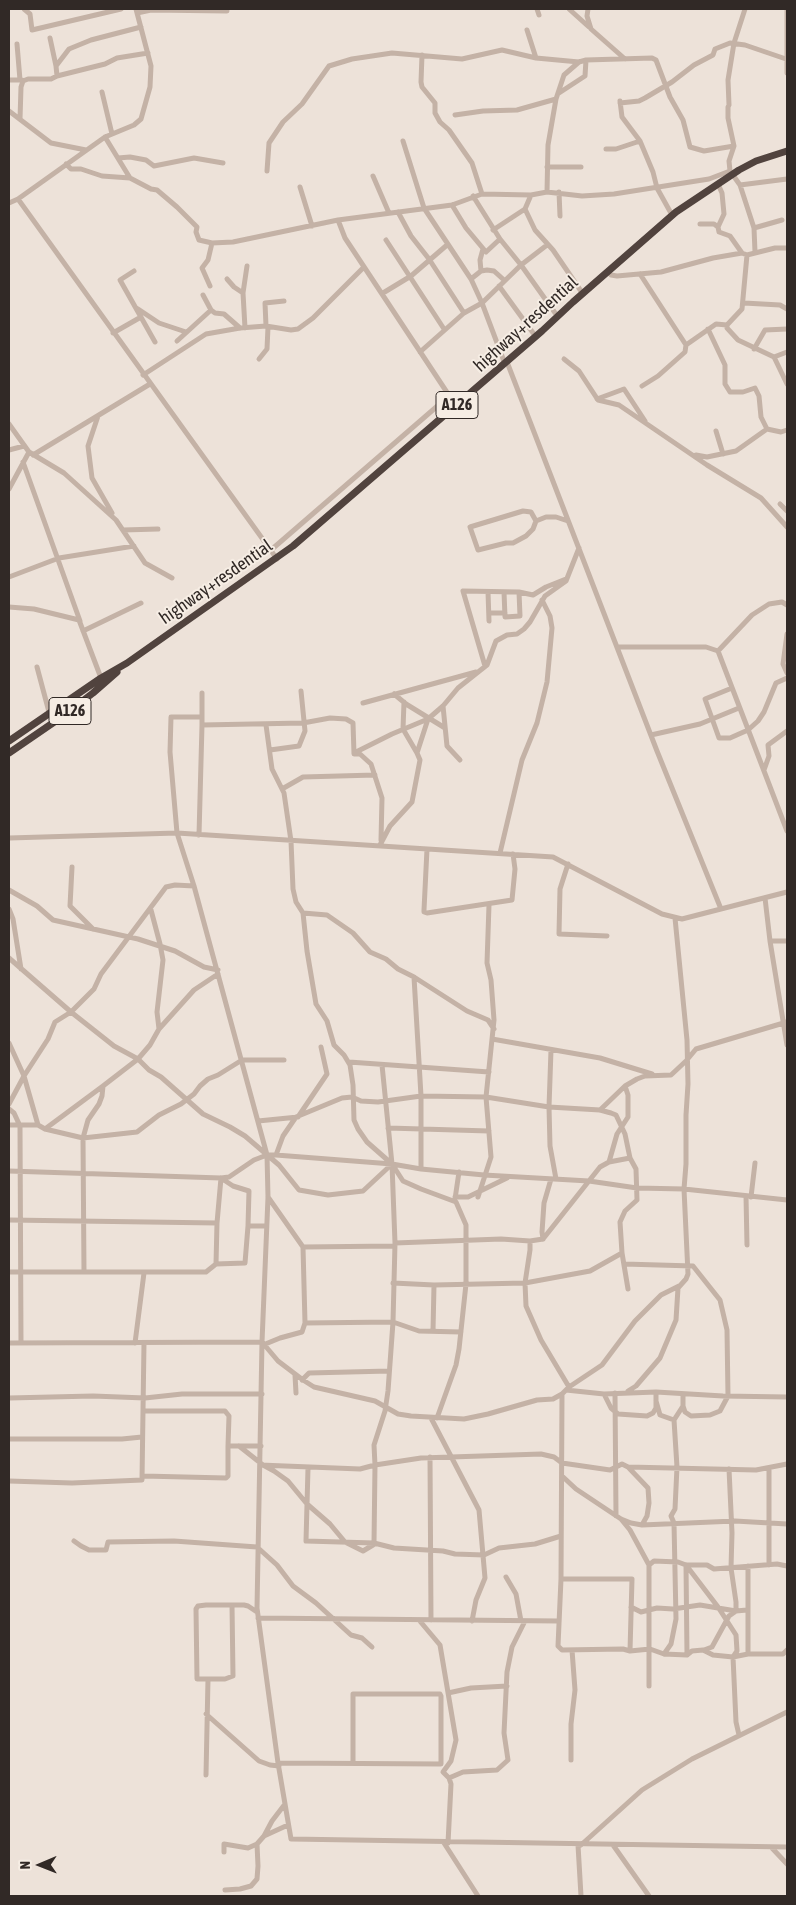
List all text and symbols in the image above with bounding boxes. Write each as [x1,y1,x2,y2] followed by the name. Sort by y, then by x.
[469,272,583,376] street label: highway+resdential
[436,392,478,418] road number: A126
[155,535,277,629] street label: highway+resdential
[49,698,91,724] road number: A126
[15,1840,65,1890] north arrow
[17,1861,33,1870] text: N

